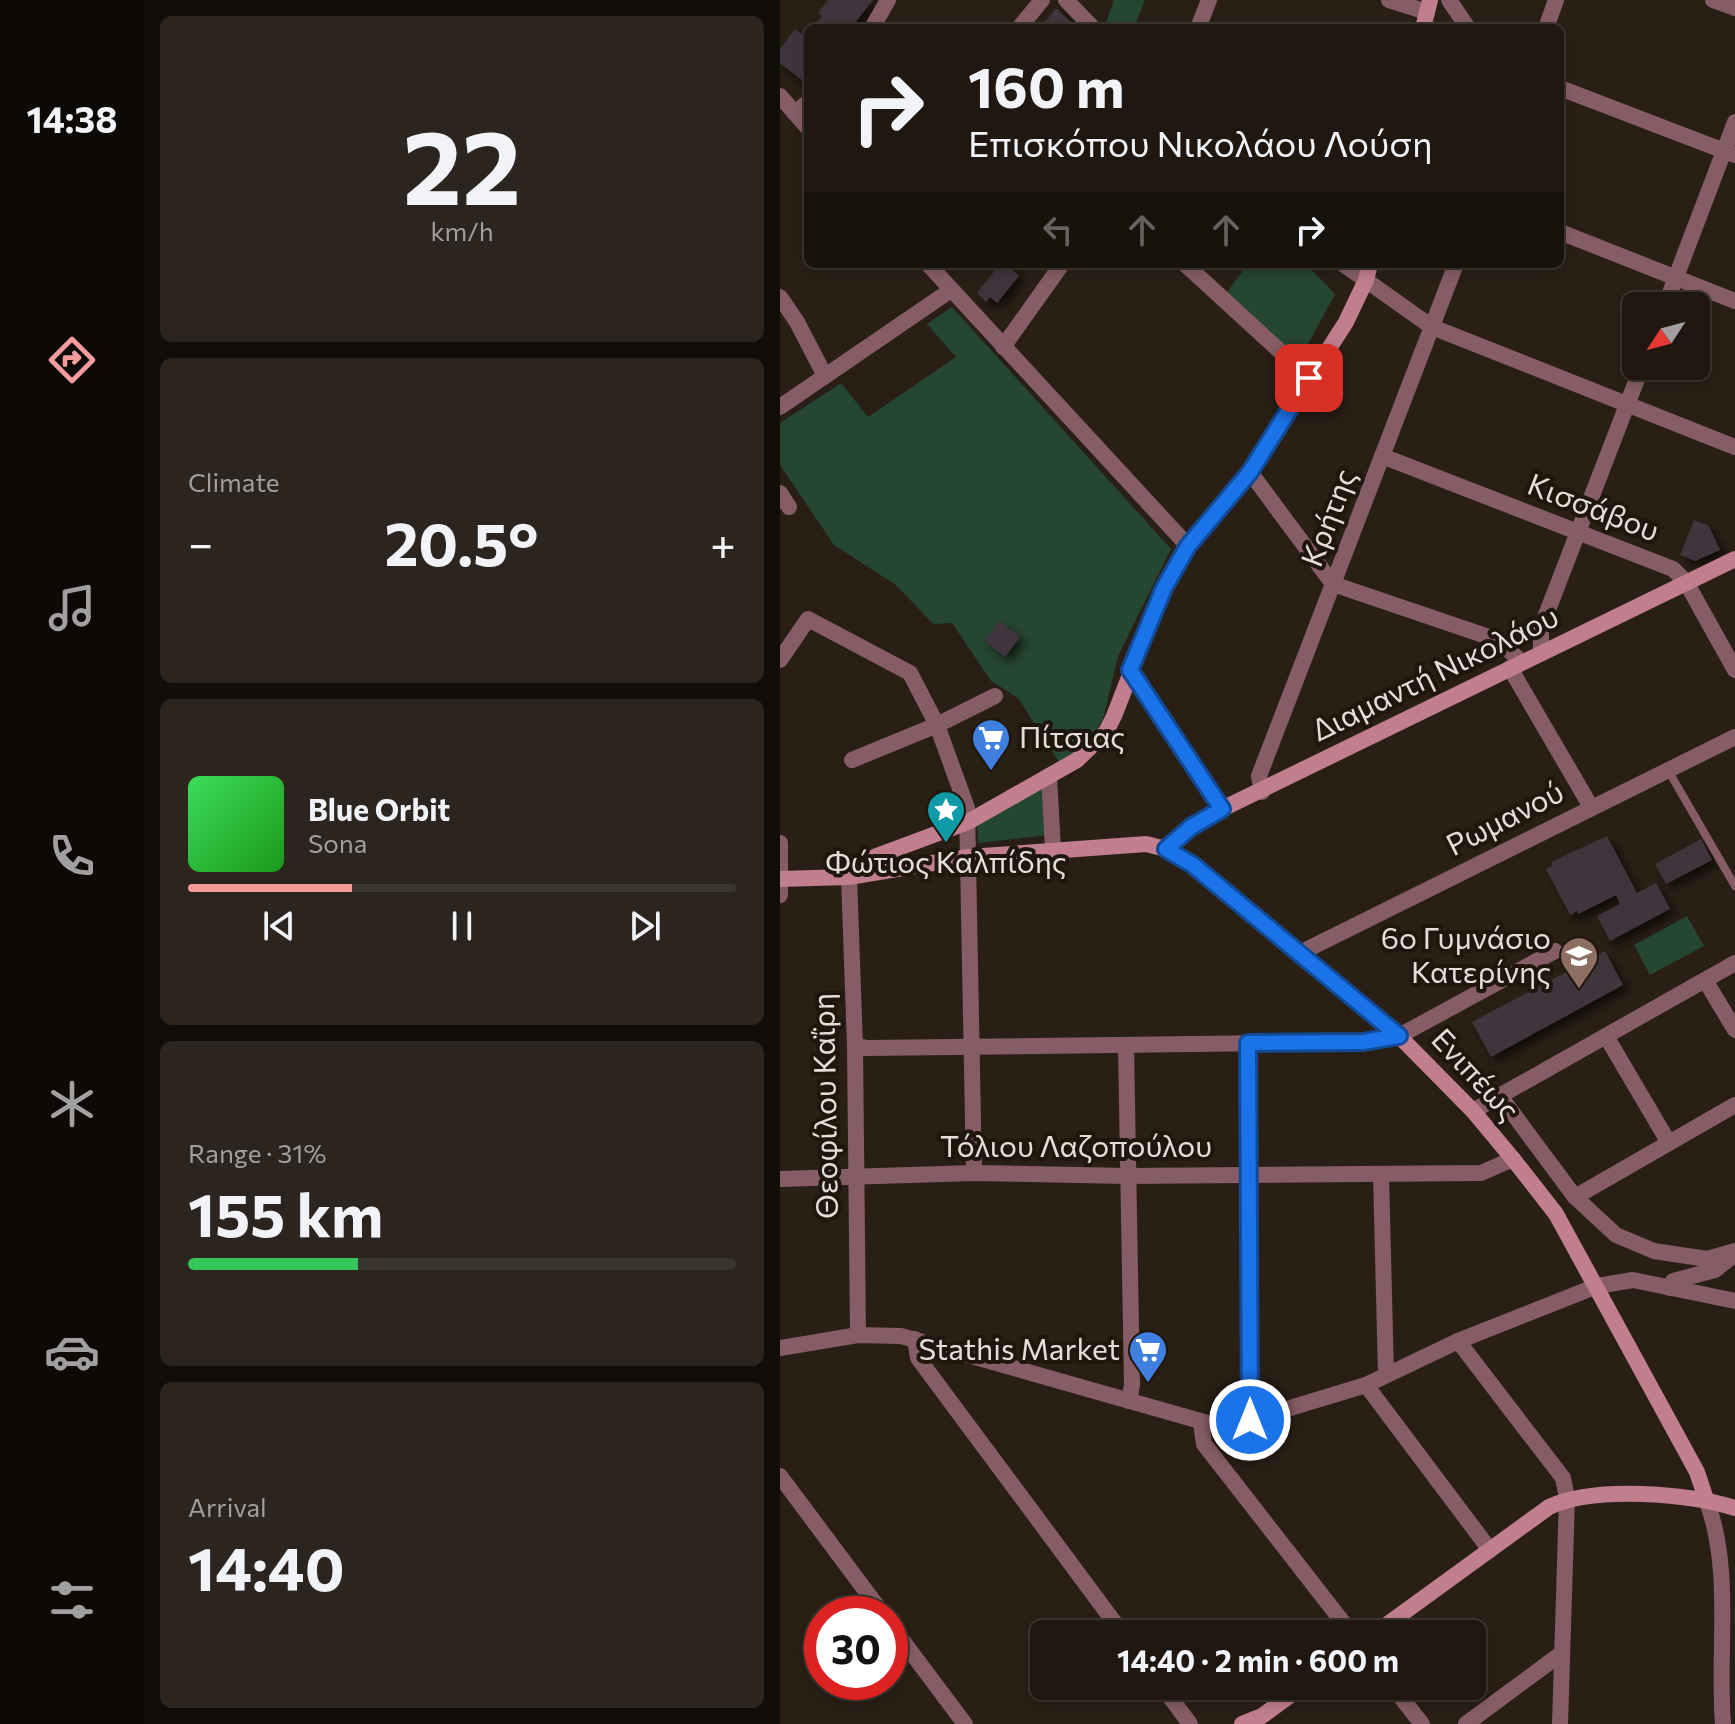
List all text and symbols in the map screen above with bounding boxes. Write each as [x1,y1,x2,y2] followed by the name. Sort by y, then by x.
[968,51,1125,120] text: 160 m
[836,56,940,160] icon: right
[26,96,118,140] text: 14:38
[403,99,521,226] text: 22
[968,120,1432,164] text: Επισκόπου Νικολάου Λούση
[1036,208,1080,252] icon: left
[1120,208,1164,252] icon: ahead
[1204,208,1248,252] icon: ahead
[1288,208,1332,252] icon: right
[430,215,494,246] text: km/h
[1622,292,1710,380] north arrow
[1622,292,1710,380] map controls
[44,332,100,388] icon: directions
[1275,344,1343,412] pin
[1287,356,1331,400] icon: arrive
[1291,463,1362,571] street label: Κρήτης
[1523,464,1665,548] street label: Κισσάβου
[188,466,280,497] text: Climate
[385,505,539,578] text: 20.5°
[188,515,213,569] text: −
[710,515,736,569] text: +
[44,580,100,636] icon: music
[1304,596,1563,748] street label: Διαμαντή Νικολάου
[970,717,1012,772] supermarket icon: Πίτσιας
[1019,717,1125,754] place label: Πίτσιας
[1439,772,1569,862] street label: Ρωμανού
[925,789,967,844] place icon: Φώτιος Καλπίδης
[308,790,450,827] text: Blue Orbit
[308,827,367,858] text: Sona
[44,828,100,884] icon: phone
[825,842,1067,879] place label: Φώτιος Καλπίδης
[257,904,301,948] icon: previous
[440,904,484,948] icon: pause
[623,904,667,948] icon: next
[1381,918,1551,989] place label: 6ο Γυμνάσιο Κατερίνης
[1558,935,1600,990] school or university icon: 6ο Γυμνάσιο Κατερίνης
[803,993,844,1219] street label: Θεοφίλου Καΐρη
[1425,1020,1529,1127] street label: Ενιπέως
[44,1076,100,1132] icon: climate
[940,1126,1212,1163] street label: Τόλιου Λαζοπούλου
[188,1137,326,1168] text: Range · 31%
[188,1176,383,1249] text: 155 km
[44,1324,100,1380] icon: car
[919,1329,1120,1366] place label: Stathis Market
[1127,1329,1169,1384] supermarket icon: Stathis Market
[1208,1378,1292,1462] position arrow
[188,1491,267,1522] text: Arrival
[188,1530,345,1603] text: 14:40
[44,1572,100,1628] icon: filters
[804,1596,908,1700] speed limit sign: 30
[1117,1641,1399,1678] text: 14:40 · 2 min · 600 m

